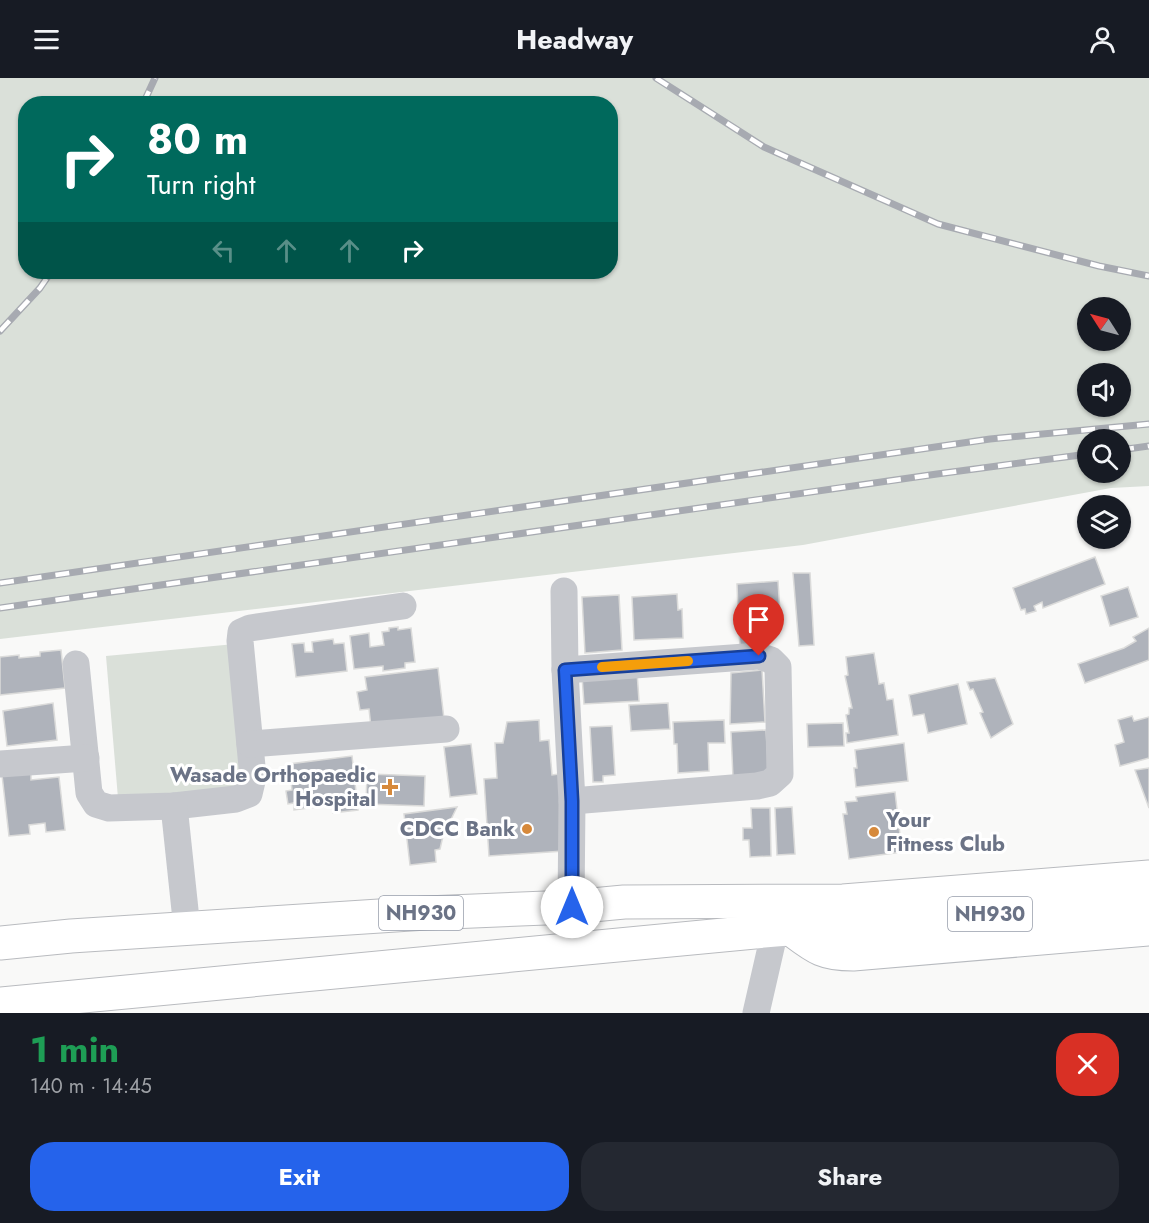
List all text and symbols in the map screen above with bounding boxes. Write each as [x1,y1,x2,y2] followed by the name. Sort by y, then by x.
[516,20,633,59] text: Headway
[30,23,63,56] icon: menu
[1086,23,1119,56] icon: person
[147,109,248,170] text: 80 m
[48,120,126,198] icon: right
[147,165,255,204] text: Turn right
[207,234,240,267] icon: left
[270,234,303,267] icon: ahead
[333,234,366,267] icon: ahead
[396,234,429,267] icon: right
[1077,297,1131,351] north arrow
[1077,297,1131,549] map controls
[1077,363,1131,417] button: sound
[1077,429,1131,483] button: search
[1077,495,1131,549] button: layers
[733,594,784,656] pin
[742,603,775,636] icon: arrive
[170,760,376,814] place label: Wasade Orthopaedic Hospital
[381,778,399,796] marker: Wasade Orthopaedic Hospital
[885,805,1005,859] place label: Your Fitness Club
[400,814,515,844] place label: CDCC Bank
[520,822,534,836] marker: CDCC Bank
[867,825,881,839] marker: Your Fitness Club
[540,875,604,939] position arrow
[379,896,463,930] road number: NH930
[948,897,1032,931] road number: NH930
[30,1023,119,1075] text: 1 min
[1056,1033,1119,1096] button: close
[30,1072,152,1101] text: 140 m · 14:45
[30,1142,569,1211] button: Exit
[581,1142,1119,1211] button: Share

